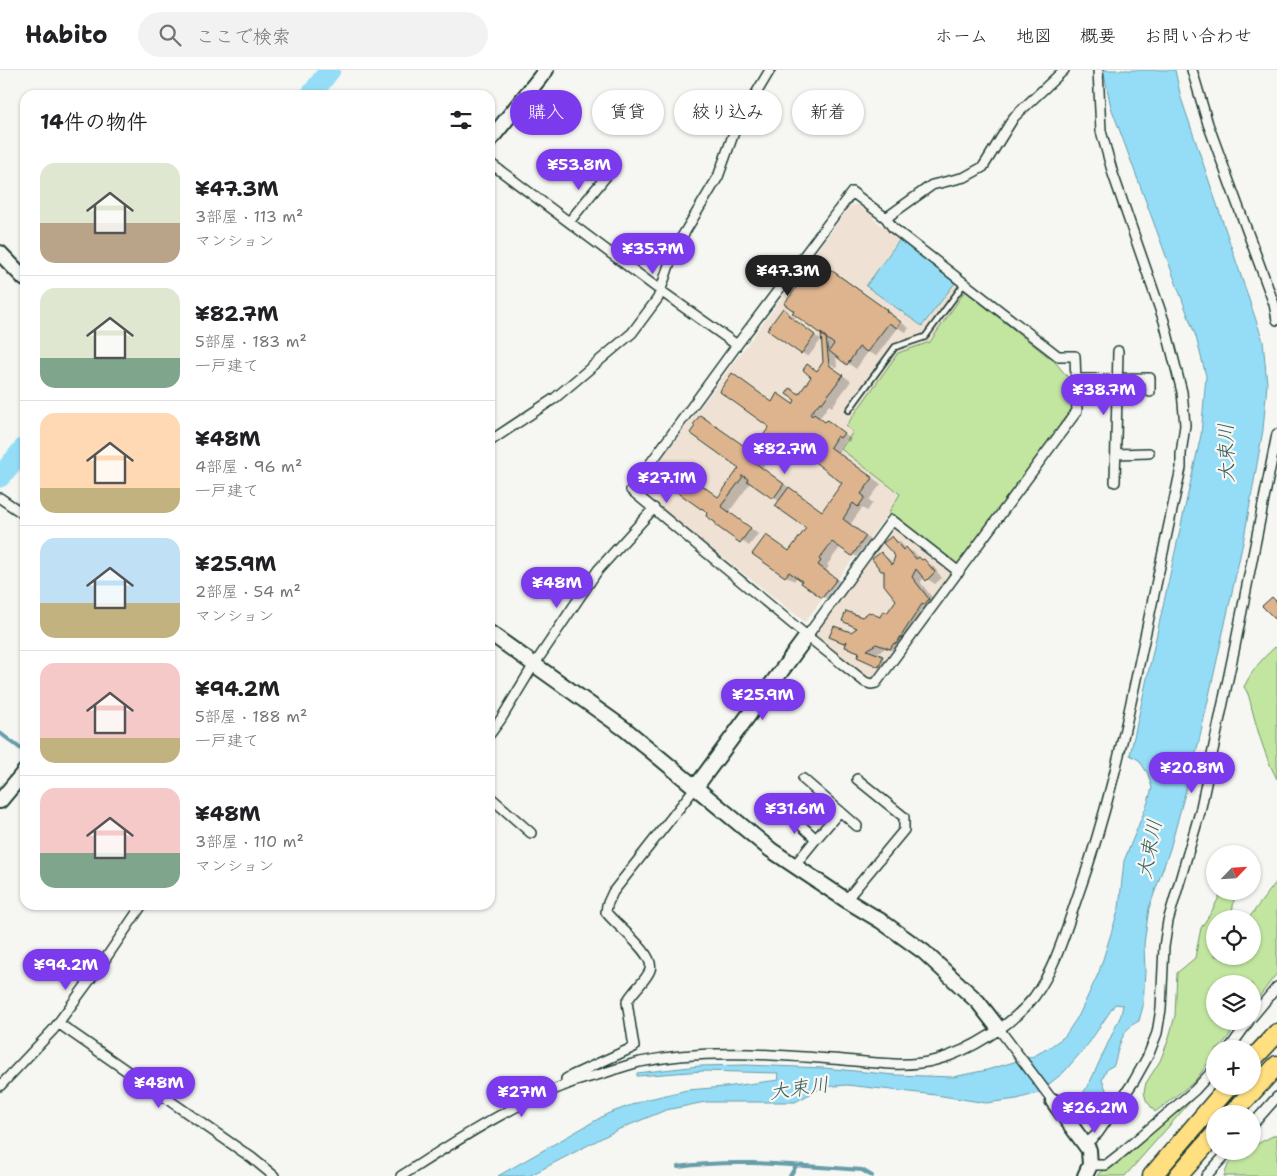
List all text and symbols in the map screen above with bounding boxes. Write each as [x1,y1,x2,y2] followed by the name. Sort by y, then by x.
[138,12,488,57] search box
[25,19,108,51] text: Habito
[156,21,184,49] icon: search
[196,24,291,49] text: ここで検索
[935,24,988,48] text: ホーム
[1016,24,1052,48] text: 地図
[1080,24,1116,48] text: 概要
[1144,24,1252,48] text: お問い合わせ
[510,90,582,135] chip: 購入
[592,90,664,135] chip: 賃貸
[674,90,782,135] chip: 絞り込み
[792,90,864,135] chip: 新着
[447,106,475,134] icon: filters
[40,108,148,136] text: 14件の物件
[538,148,620,191] pin: ¥53.8M
[547,154,611,175] text: ¥53.8M
[195,175,278,203] text: ¥47.3M
[80,183,140,243] icon: home
[195,206,303,227] text: 3部屋 · 113 m²
[195,230,274,251] text: マンション
[612,232,694,275] pin: ¥35.7M
[622,238,684,259] text: ¥35.7M
[747,254,829,297] pin: ¥47.3M
[756,260,820,281] text: ¥47.3M
[195,300,278,328] text: ¥82.7M
[80,308,140,368] icon: home
[195,331,307,352] text: 5部屋 · 183 m²
[195,355,259,376] text: 一戸建て
[1063,374,1145,416] pin: ¥38.7M
[1072,379,1136,400] text: ¥38.7M
[1212,423,1240,483] water label: 大束川
[195,425,261,453] text: ¥48M
[744,432,826,475] pin: ¥82.7M
[80,433,140,493] icon: home
[753,438,817,459] text: ¥82.7M
[195,456,302,477] text: 4部屋 · 96 m²
[626,462,708,504] pin: ¥27.1M
[638,467,696,488] text: ¥27.1M
[195,480,259,501] text: 一戸建て
[195,550,276,578] text: ¥25.9M
[80,558,140,618] icon: home
[527,566,587,609] pin: ¥48M
[532,572,582,593] text: ¥48M
[195,581,301,602] text: 2部屋 · 54 m²
[195,605,274,626] text: マンション
[195,675,280,703] text: ¥94.2M
[722,678,804,721] pin: ¥25.9M
[80,683,140,743] icon: home
[732,684,794,705] text: ¥25.9M
[195,706,307,727] text: 5部屋 · 188 m²
[195,730,259,751] text: 一戸建て
[1151,752,1233,794] pin: ¥20.8M
[1160,757,1224,778] text: ¥20.8M
[754,792,836,835] pin: ¥31.6M
[765,798,825,819] text: ¥31.6M
[195,800,261,828] text: ¥48M
[80,808,140,868] icon: home
[1131,817,1167,881] water label: 大束川
[195,831,304,852] text: 3部屋 · 110 m²
[1206,845,1261,900] north arrow
[1206,845,1261,1160] map controls
[195,855,274,876] text: マンション
[1206,910,1261,965] button: locate
[25,948,107,991] pin: ¥94.2M
[34,954,98,975] text: ¥94.2M
[1206,975,1261,1030] button: layers
[1206,1040,1261,1095] button: +
[129,1066,189,1109] pin: ¥48M
[767,1071,831,1105] water label: 大束川
[134,1072,184,1093] text: ¥48M
[492,1076,552,1118] pin: ¥27M
[497,1081,547,1102] text: ¥27M
[1054,1092,1136,1134] pin: ¥26.2M
[1063,1097,1127,1118] text: ¥26.2M
[1206,1105,1261,1160] button: −

